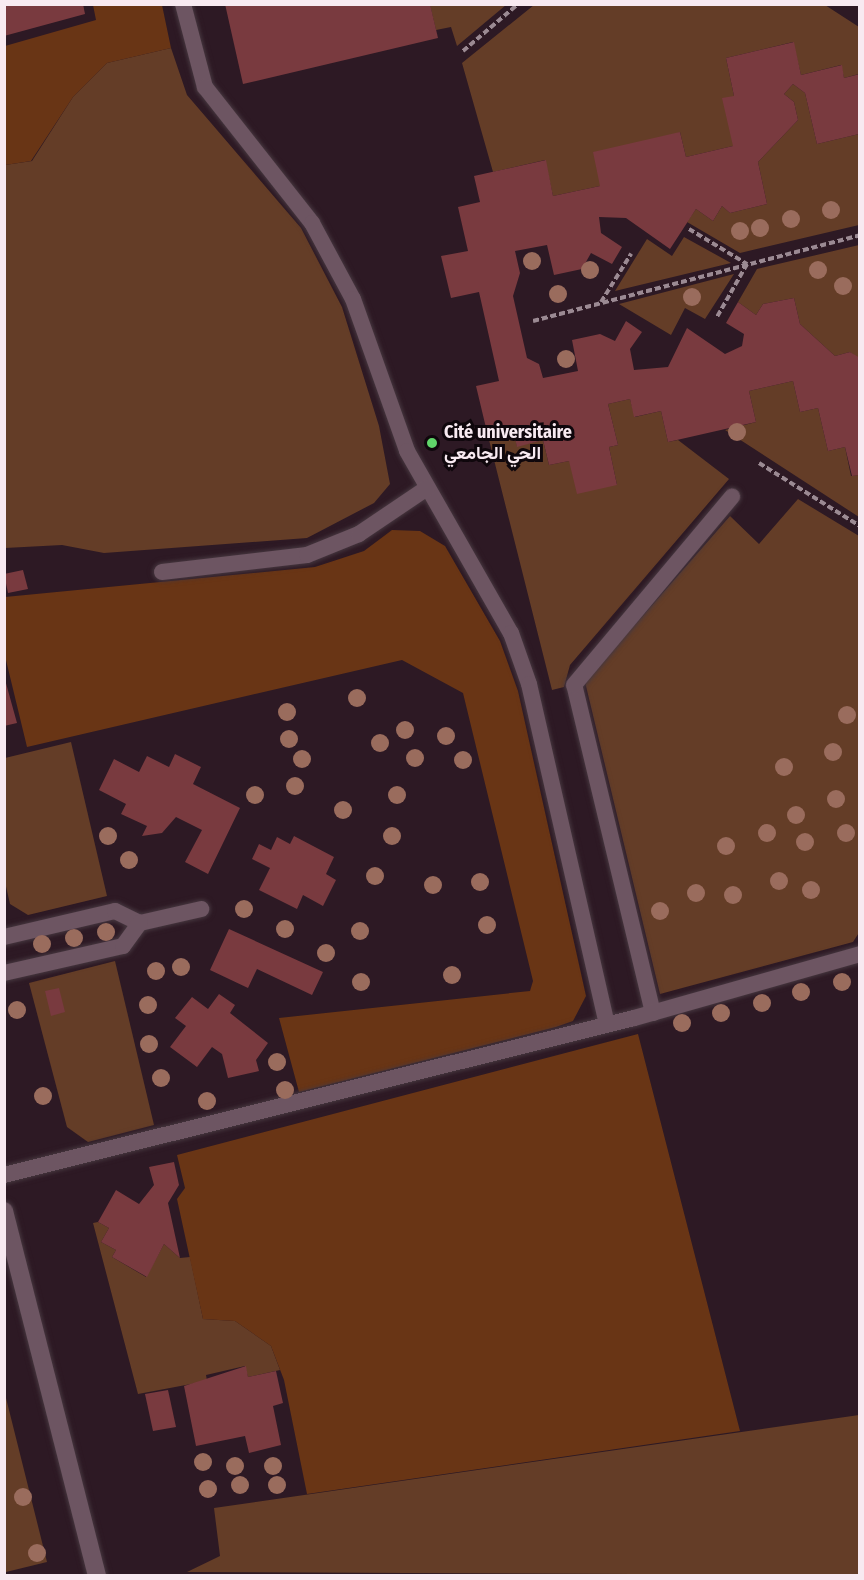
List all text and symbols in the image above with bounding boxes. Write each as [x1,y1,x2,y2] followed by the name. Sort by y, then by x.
[444,422,572,464] place label: Cité universitaire الحي الجامعي
[425,436,439,450] marker: Cité universitaire الحي الجامعي

